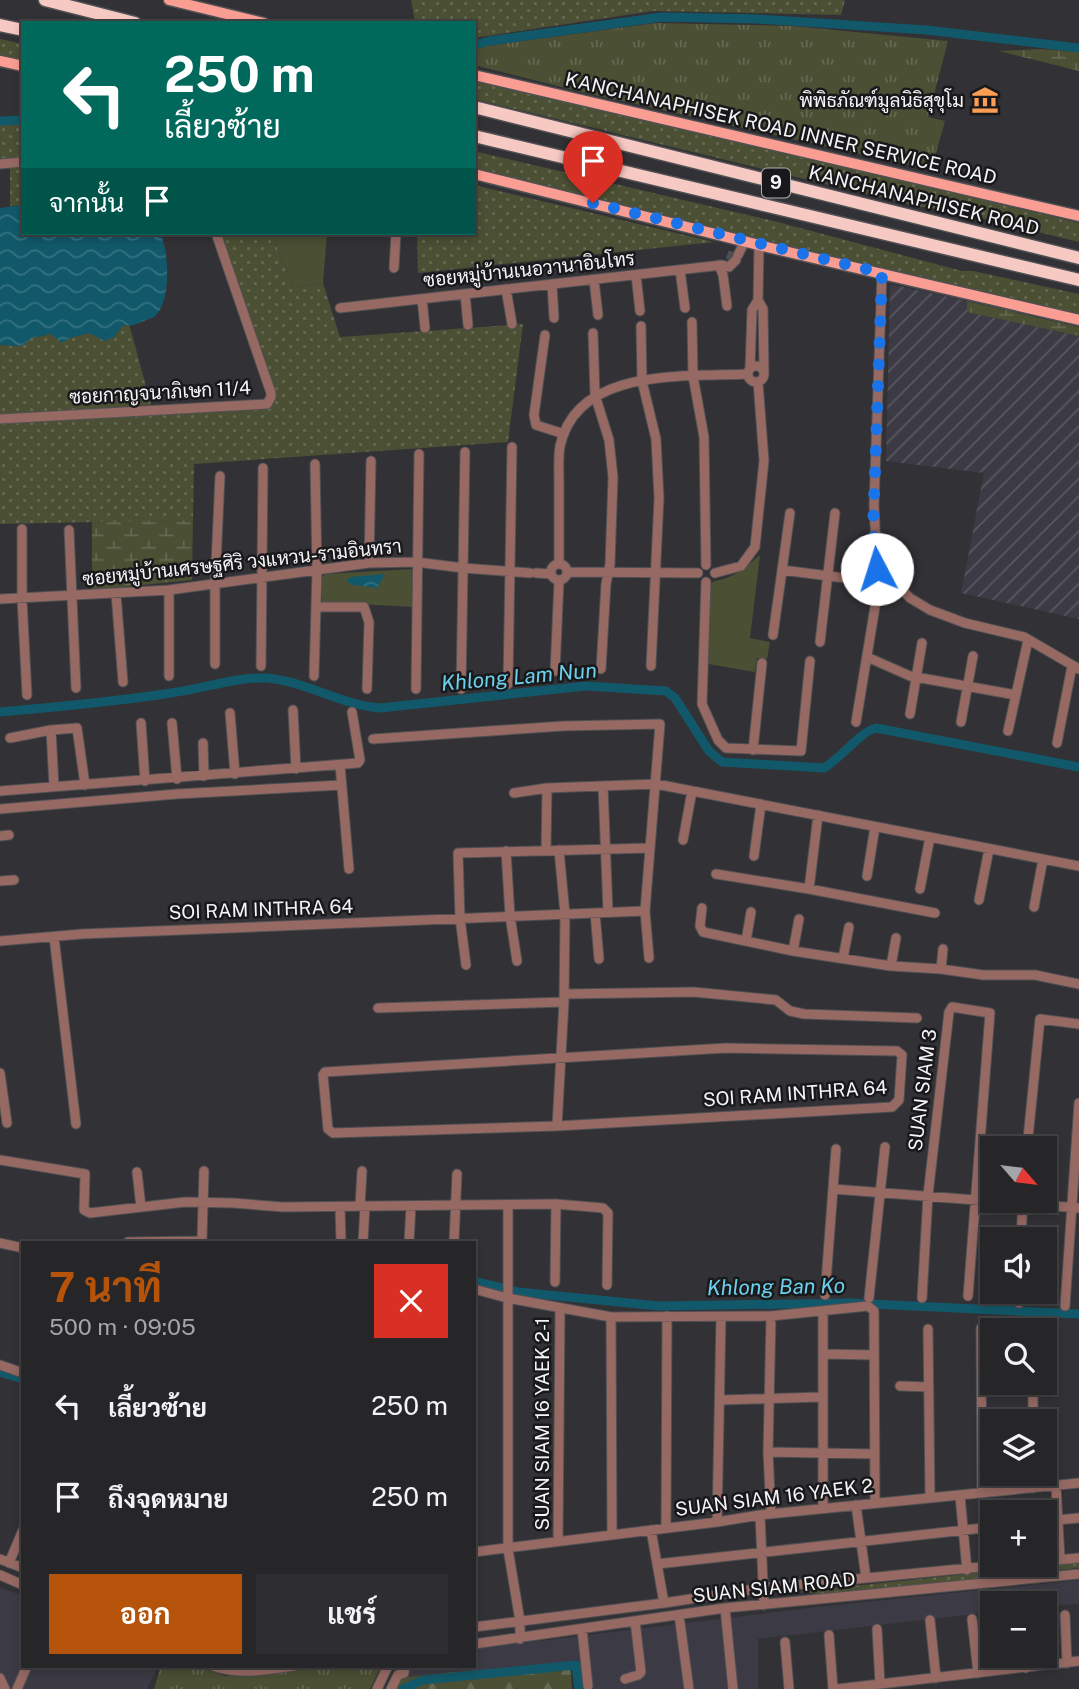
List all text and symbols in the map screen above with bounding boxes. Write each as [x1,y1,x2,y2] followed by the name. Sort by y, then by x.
[164,45,315,103] text: 250 m
[49,49,140,140] icon: left
[563,68,999,188] street label: KANCHANAPHISEK ROAD INNER SERVICE ROAD
[970,85,1000,115] museum icon: พิพิธภัณฑ์มูลนิธิสุขุโม
[799,88,964,114] place label: พิพิธภัณฑ์มูลนิธิสุขุโม
[164,108,281,145] text: เลี้ยวซ้าย
[563,131,623,203] pin
[574,142,612,180] icon: arrive
[806,161,1042,239] street label: KANCHANAPHISEK ROAD
[762,168,790,198] road number: 9
[138,182,176,220] icon: arrive
[49,187,124,218] text: จากนั้น
[422,246,636,294] street label: ซอยหมู่บ้านเนอวานาอินโทร
[69,376,251,409] street label: ซอยกาญจนาภิเษก 11/4
[840,532,914,606] position arrow
[81,534,403,593] street label: ซอยหมู่บ้านเศรษฐศิริ วงแหวน-รามอินทรา
[440,657,598,696] water label: Khlong Lam Nun
[168,895,354,923] street label: SOI RAM INTHRA 64
[904,1028,940,1152] street label: SUAN SIAM 3
[702,1076,888,1110] street label: SOI RAM INTHRA 64
[980,1136,1057,1213] north arrow
[980,1136,1057,1668] map controls
[980,1227,1057,1304] button: sound
[49,1262,162,1311] text: 7 นาที
[374,1264,448,1338] button: close
[707,1273,845,1300] water label: Khlong Ban Ko
[49,1313,196,1340] text: 500 m · 09:05
[531,1318,553,1530] street label: SUAN SIAM 16 YAEK 2-1
[980,1318,1057,1395] button: search
[49,1387,87,1425] icon: left
[371,1390,448,1421] text: 250 m
[108,1392,207,1423] text: เลี้ยวซ้าย
[980,1409,1057,1486] button: layers
[674,1474,874,1520] street label: SUAN SIAM 16 YAEK 2
[49,1478,87,1516] icon: arrive
[371,1481,448,1512] text: 250 m
[108,1483,229,1514] text: ถึงจุดหมาย
[980,1500,1057,1577] button: +
[692,1568,856,1606] street label: SUAN SIAM ROAD
[49,1574,242,1654] button: ออก
[256,1574,448,1654] button: แชร์
[980,1591,1057,1668] button: −

